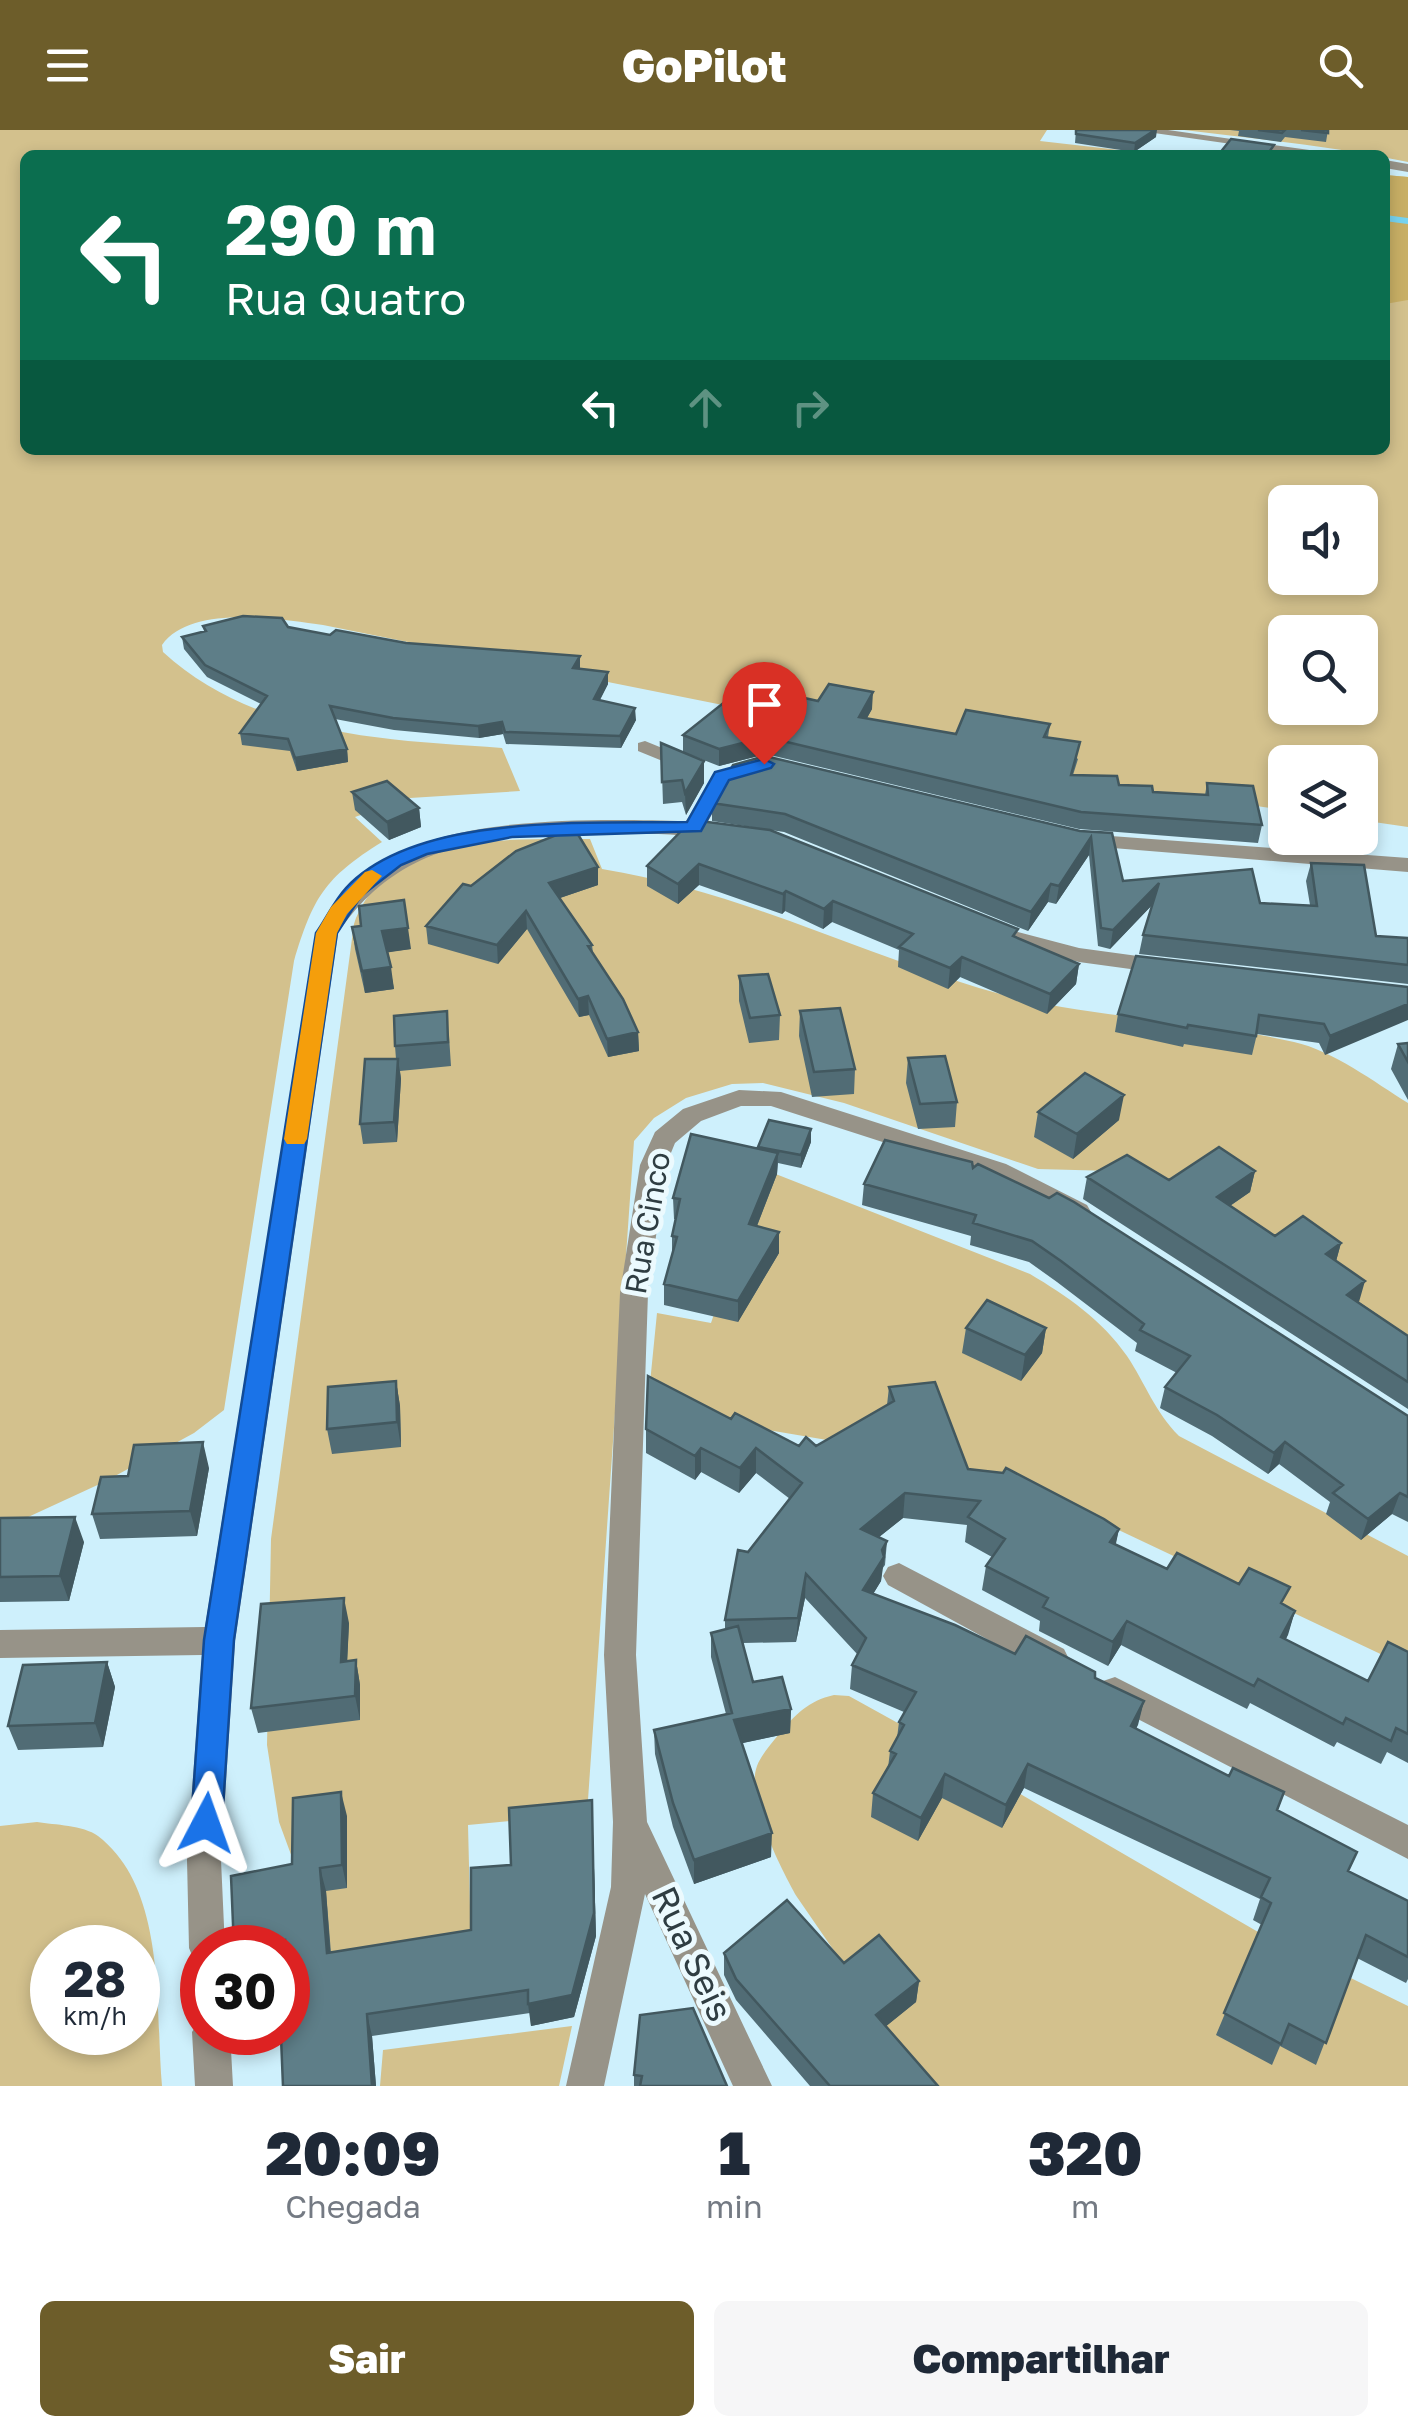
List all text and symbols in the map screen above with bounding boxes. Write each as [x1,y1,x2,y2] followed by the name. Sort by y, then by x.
[40,38,95,93] icon: menu
[621,38,787,92] text: GoPilot
[1313,38,1368,93] icon: search
[225,186,436,270] text: 290 m
[60,190,190,320] icon: left
[225,271,466,325] text: Rua Quatro
[573,380,628,435] icon: left
[678,380,733,435] icon: ahead
[783,380,838,435] icon: right
[1268,485,1378,855] map controls
[1268,485,1378,595] button: sound
[1268,615,1378,725] button: search
[722,662,807,765] pin
[737,677,792,732] icon: arrive
[1268,745,1378,855] button: layers
[617,1149,677,1297] street label: Rua Cinco
[154,1771,258,1875] position arrow
[644,1880,742,2027] street label: Rua Seis
[180,1925,310,2055] speed limit sign: 30
[64,1948,126,2008] text: 28
[63,2000,127,2031] text: km/h
[265,2116,441,2188] text: 20:09
[718,2116,750,2188] text: 1
[1028,2116,1143,2188] text: 320
[285,2187,421,2225] text: Chegada
[706,2187,763,2225] text: min
[1071,2187,1099,2225] text: m
[40,2301,694,2416] button: Sair
[714,2301,1368,2416] button: Compartilhar

